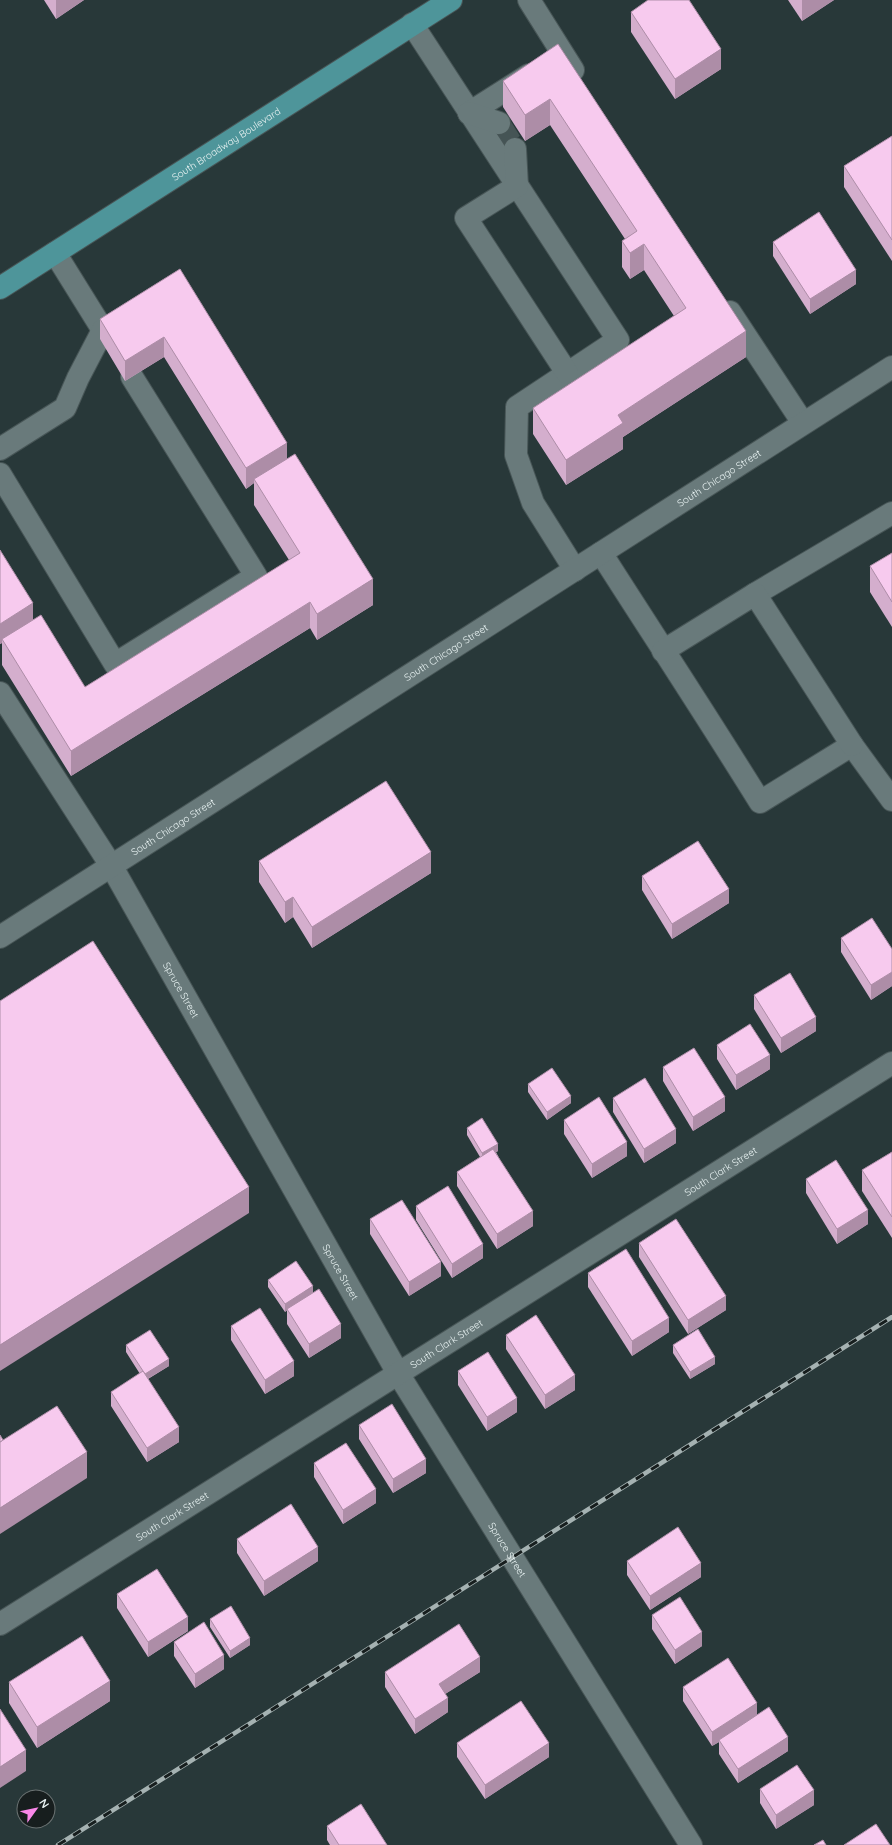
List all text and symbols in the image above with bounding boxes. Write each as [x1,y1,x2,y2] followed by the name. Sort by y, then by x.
[169,105,283,184] street label: South Broadway Boulevard
[675,446,764,510] street label: South Chicago Street
[402,621,491,684] street label: South Chicago Street
[129,795,218,859] street label: South Chicago Street
[160,960,202,1021] street label: Spruce Street
[682,1143,760,1199] street label: South Clark Street
[319,1242,362,1303] street label: Spruce Street
[408,1316,486,1372] street label: South Clark Street
[133,1488,211,1544] street label: South Clark Street
[485,1520,529,1580] street label: Spruce Street
[16,1789,56,1829] north arrow
[36,1796,52,1811] text: N

